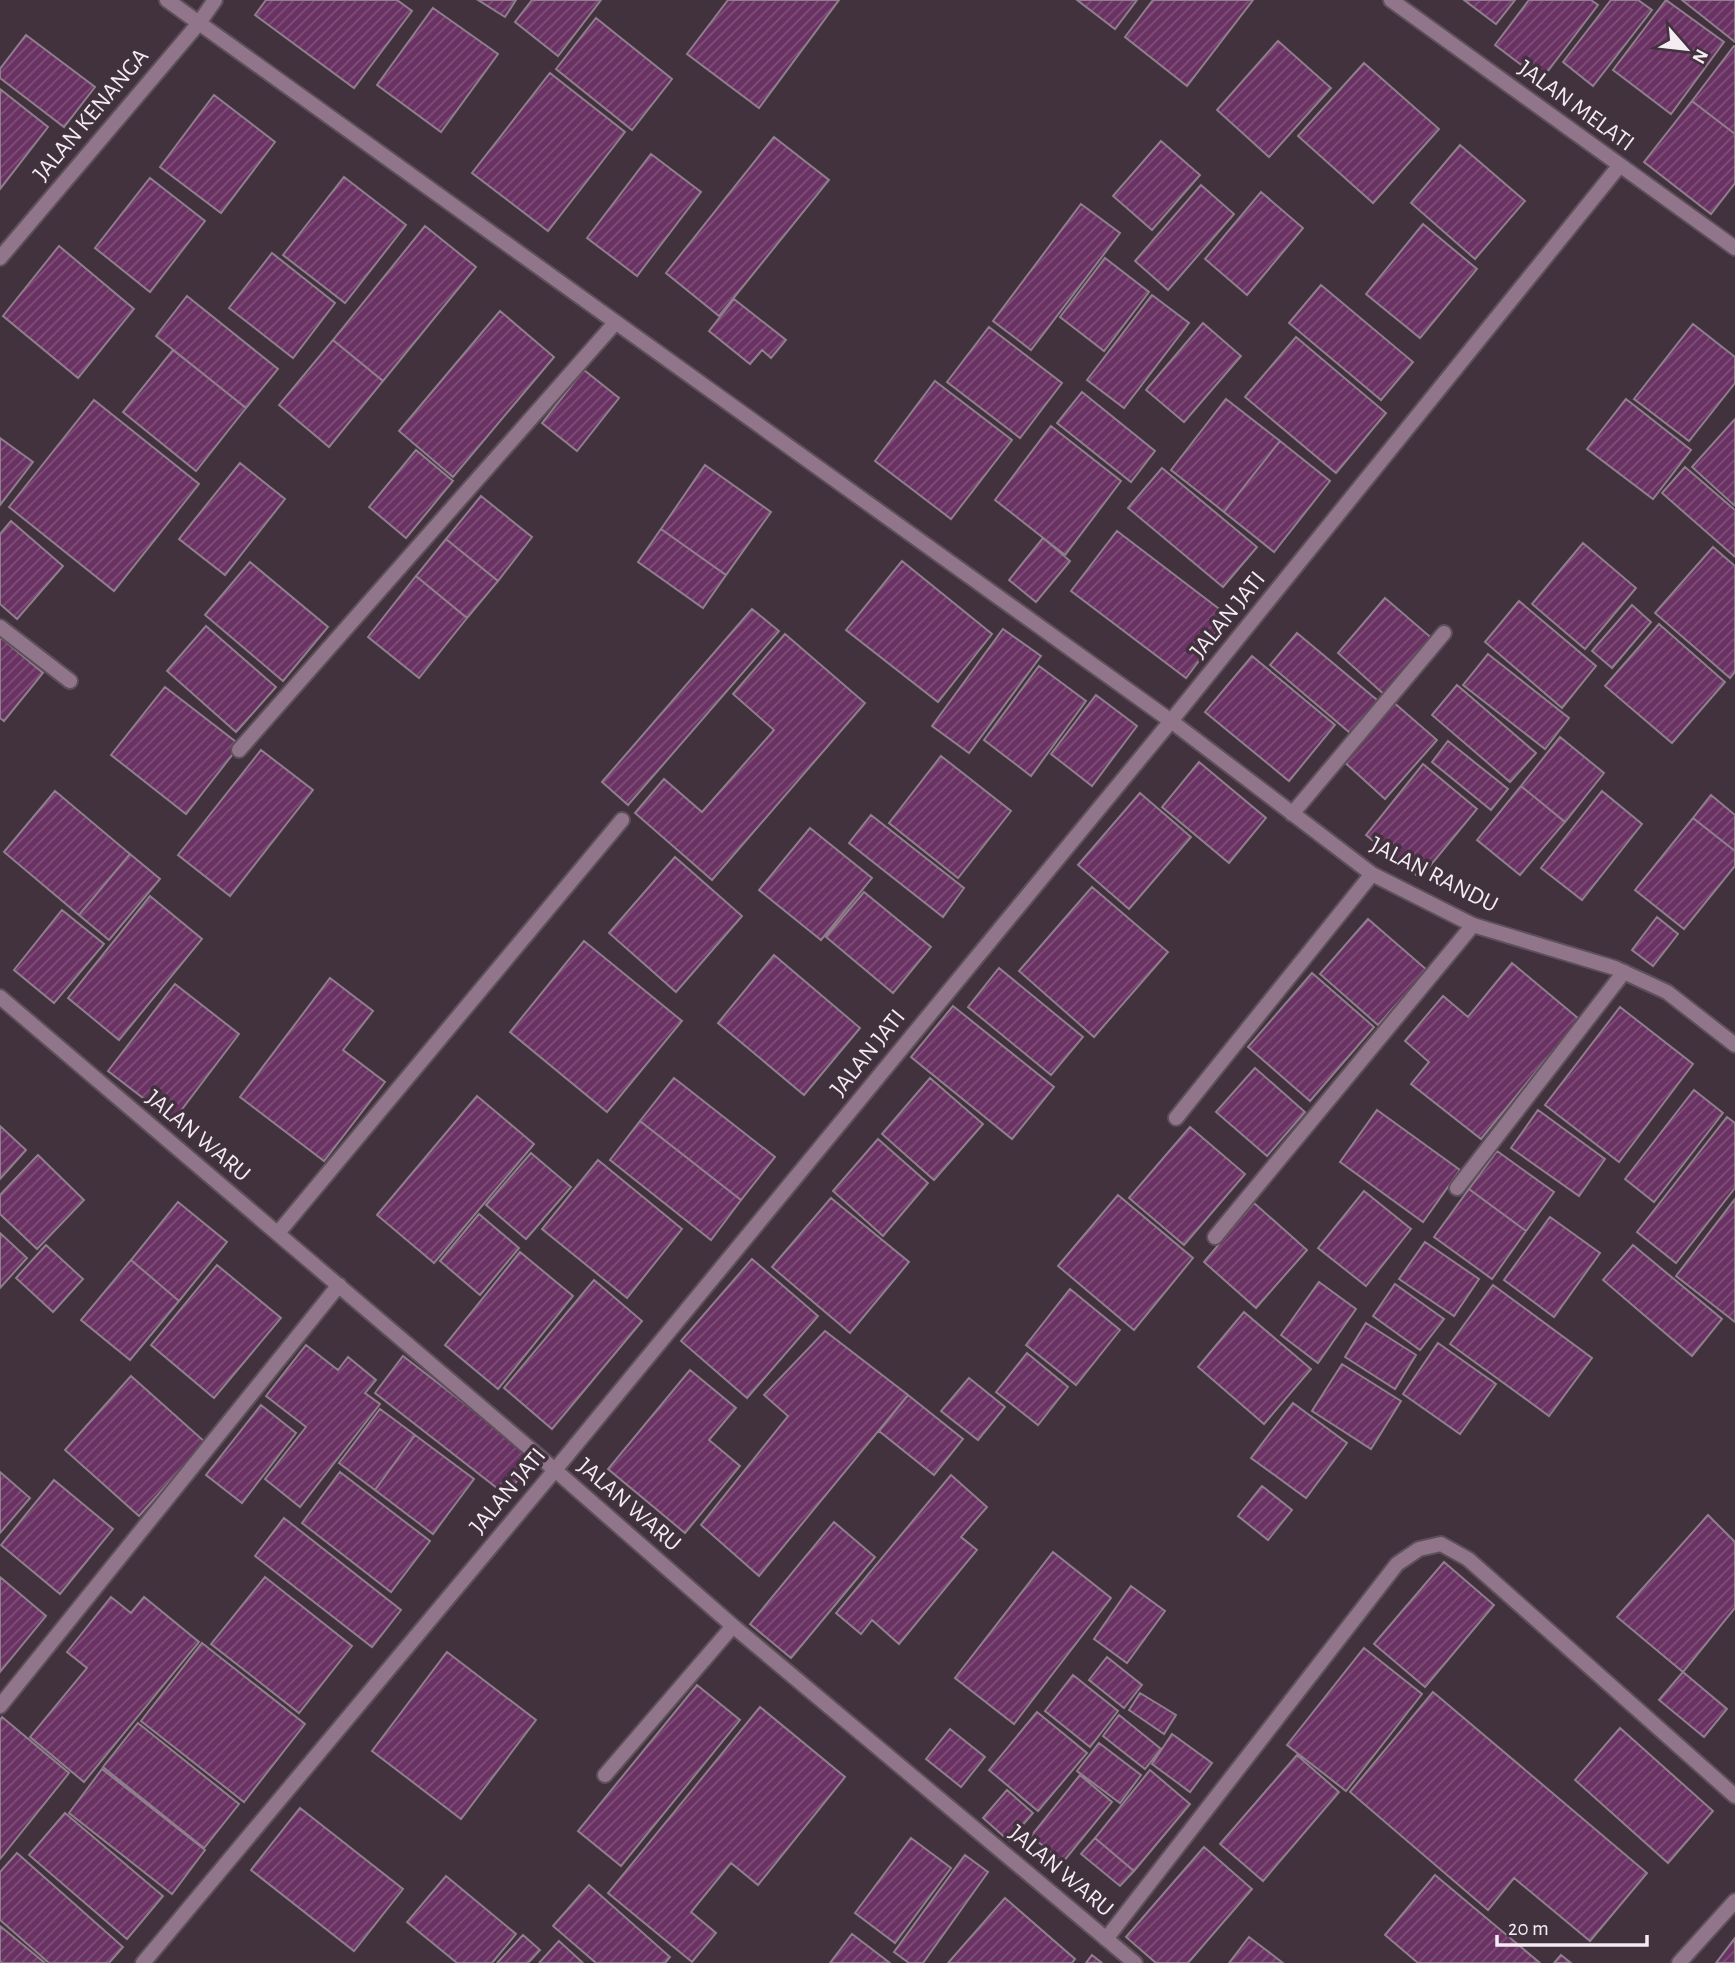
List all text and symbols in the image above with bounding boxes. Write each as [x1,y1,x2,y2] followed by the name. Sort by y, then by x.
[1651,14,1721,84] north arrow
[29,44,153,186] street label: JALAN KENANGA
[1688,46,1711,67] text: N
[1514,56,1638,156] street label: JALAN MELATI
[1186,567,1270,663] street label: JALAN JATI
[1366,833,1502,917] street label: JALAN RANDU
[826,1005,910,1101] street label: JALAN JATI
[141,1086,255,1186] street label: JALAN WARU
[465,1444,551,1538] street label: JALAN JATI
[573,1454,685,1556] street label: JALAN WARU
[1004,1821,1118,1921] street label: JALAN WARU
[1497,1904,1648,1948] scale bar
[1508,1918,1549,1939] text: 20 m

